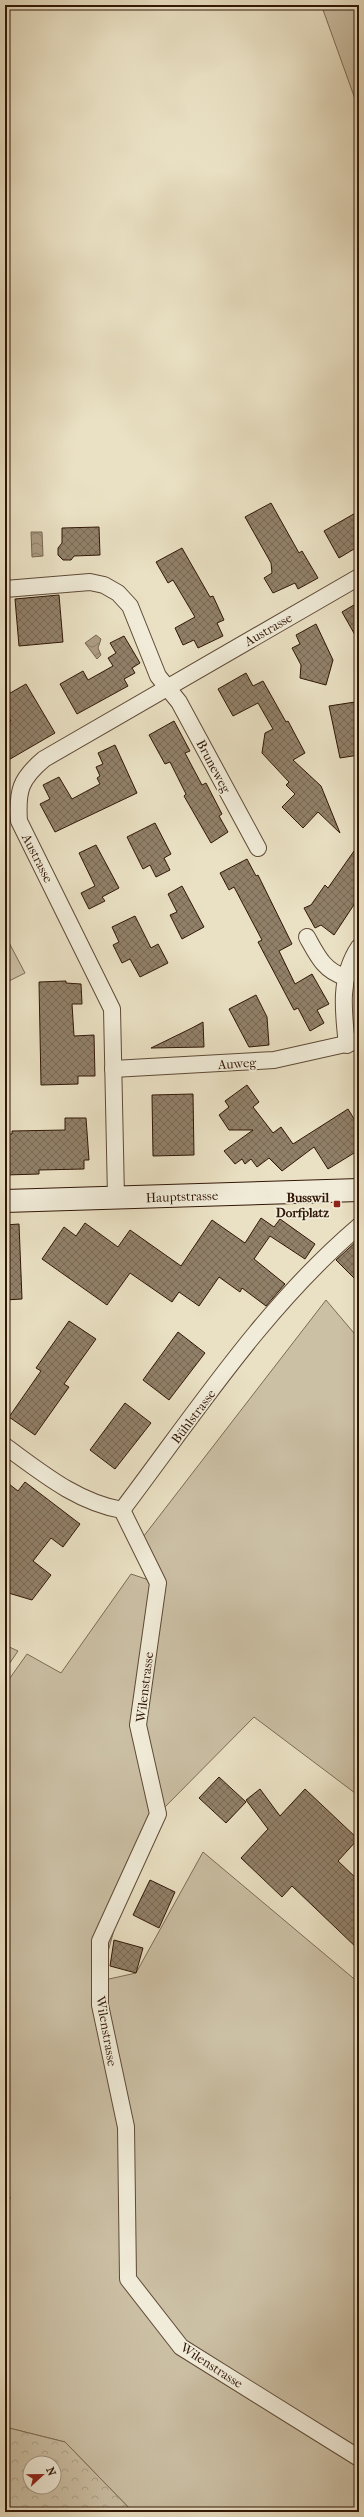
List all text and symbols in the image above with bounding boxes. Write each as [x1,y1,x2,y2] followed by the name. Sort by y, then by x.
[241,609,295,650] street label: Austrasse
[193,737,234,796] street label: Bruneweg
[18,830,56,886] street label: Austrasse
[216,1055,258,1072] street label: Auweg
[146,1188,219,1205] street label: Hauptstrasse
[276,1190,329,1221] place label: Busswil Dorfplatz
[332,1199,342,1209] marker: Busswil Dorfplatz
[168,1386,219,1446] street label: Bühlstrasse
[133,1650,156,1724] street label: Wilenstrasse
[93,1994,120,2068] street label: Wilenstrasse
[177,2339,246,2391] street label: Wilenstrasse
[22,2455,62,2495] north arrow
[43,2465,59,2478] text: N

